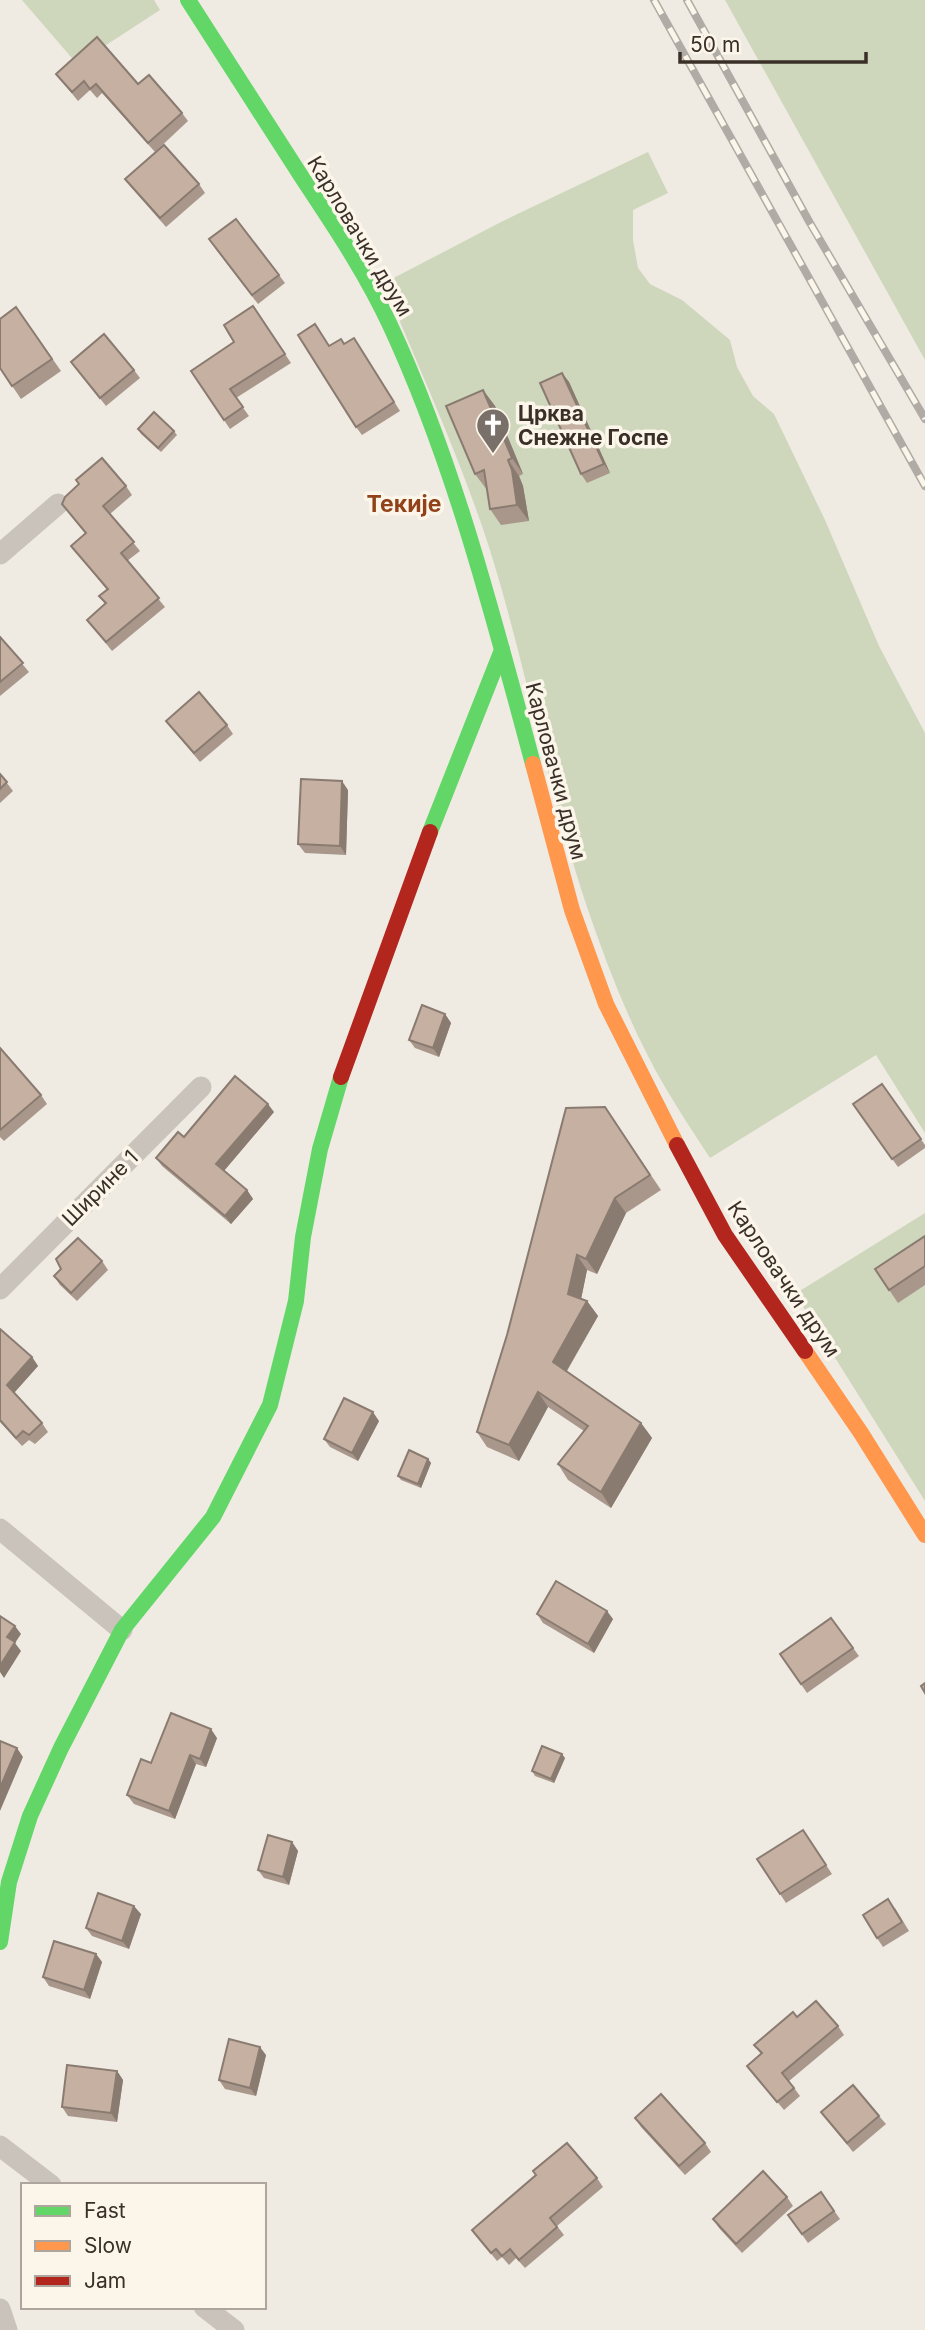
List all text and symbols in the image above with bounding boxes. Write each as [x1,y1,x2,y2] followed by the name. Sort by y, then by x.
[680,21,866,65] scale bar
[690,32,740,57] text: 50 m
[302,151,418,321] street label: Карловачки друм
[518,401,669,450] place label: Црква Снежне Госпе
[474,406,512,455] church icon: Црква Снежне Госпе
[367,490,441,518] district label: Текије
[520,680,592,862] street label: Карловачки друм
[57,1145,143,1231] street label: Ширине 1
[723,1196,845,1362] street label: Карловачки друм
[21,2183,266,2309] legend
[84,2198,126,2223] text: Fast
[84,2233,132,2258] text: Slow
[84,2268,126,2293] text: Jam

